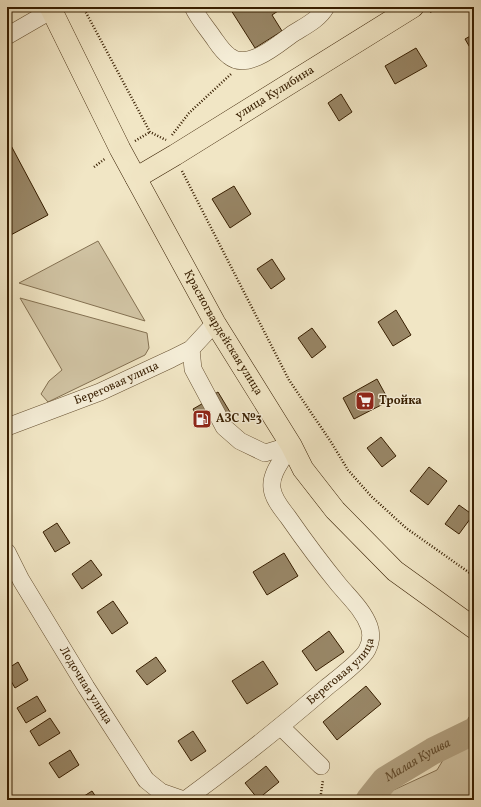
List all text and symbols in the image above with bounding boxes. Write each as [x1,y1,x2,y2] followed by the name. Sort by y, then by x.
[232,62,317,123] street label: улица Кулибина
[180,267,266,399] street label: Красногвардейская улица
[72,358,162,409] street label: Береговая улица
[354,390,376,412] supermarket icon: Тройка
[379,393,422,409] place label: Тройка
[191,408,213,430] fuel station icon: АЗС №3
[216,411,262,427] place label: АЗС №3
[304,637,379,709] street label: Береговая улица
[55,643,116,728] street label: Лодочная улица
[381,735,454,787] water label: Малая Кушва

